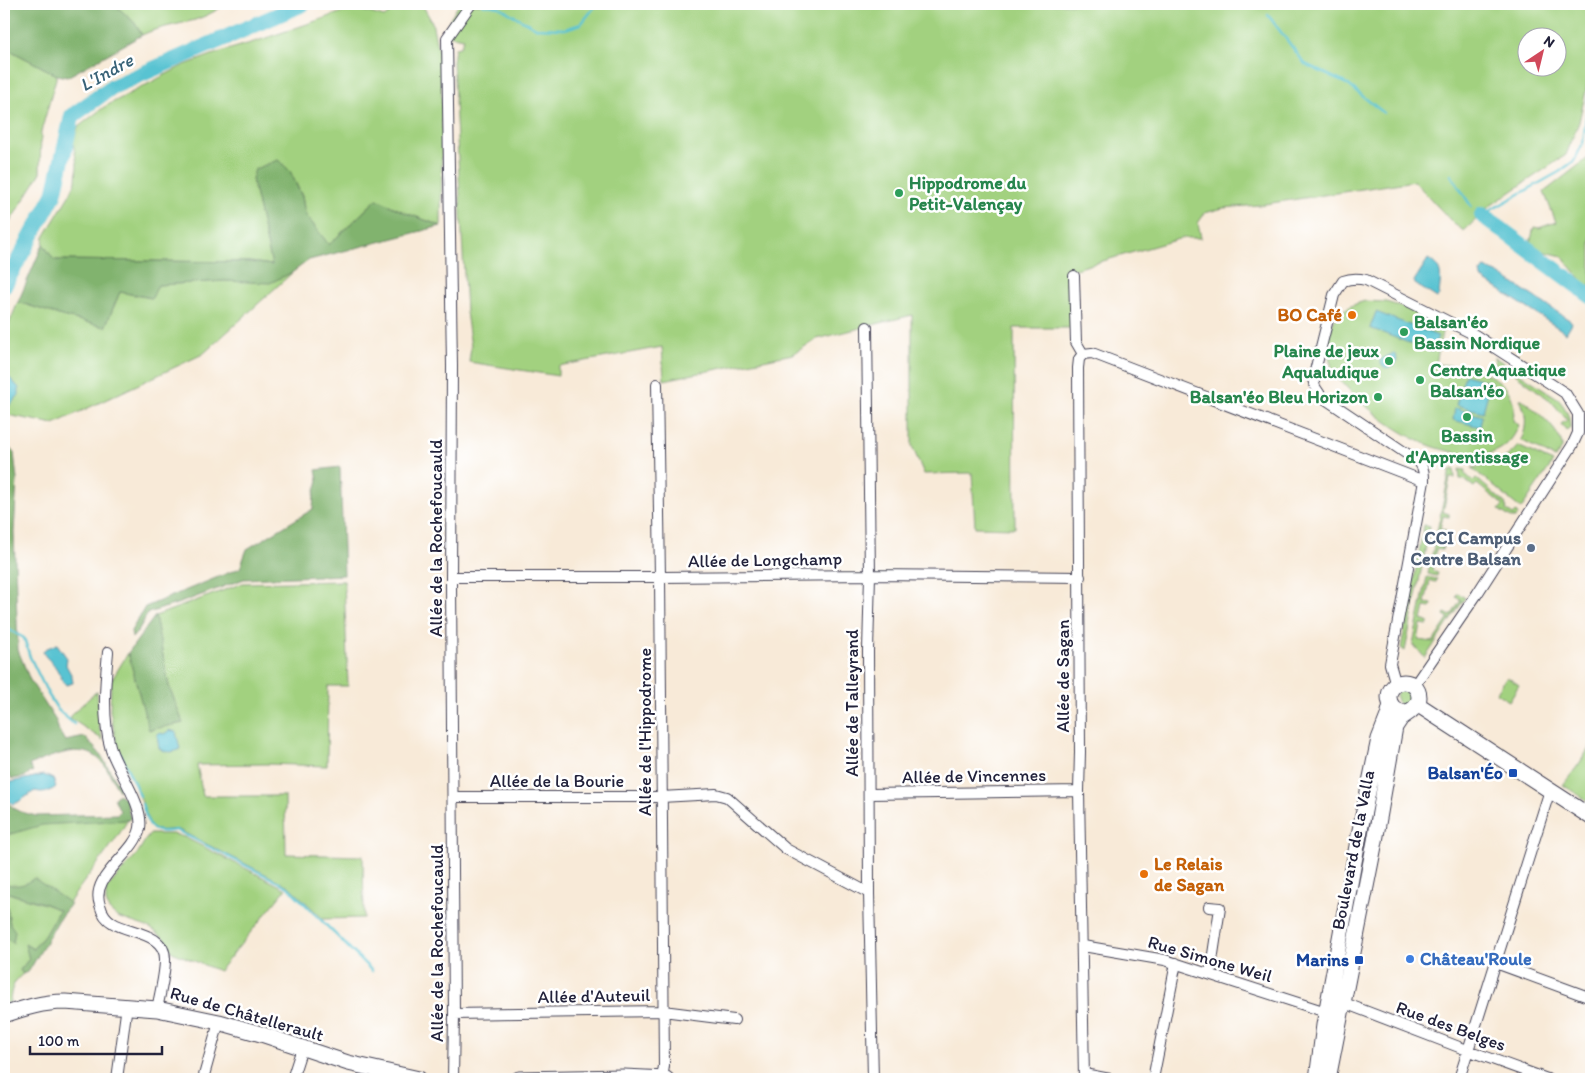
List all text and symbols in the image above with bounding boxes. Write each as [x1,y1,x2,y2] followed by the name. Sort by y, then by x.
[1518,28,1568,78] north arrow
[1540,32,1558,51] text: N
[75,48,138,96] water label: L'Indre
[909,172,1027,215] place label: Hippodrome du Petit-Valençay
[893,187,905,199] marker: Hippodrome du Petit-Valençay
[1278,304,1342,326] place label: BO Café
[1346,309,1358,321] marker: BO Café
[1414,311,1541,354] place label: Balsan'éo Bassin Nordique
[1398,326,1410,338] marker: Balsan'éo Bassin Nordique
[1273,340,1380,383] place label: Plaine de jeux Aqualudique
[1383,355,1395,367] marker: Plaine de jeux Aqualudique
[1430,359,1566,402] place label: Centre Aquatique Balsan'éo
[1414,374,1426,386] marker: Centre Aquatique Balsan'éo
[1190,386,1369,408] place label: Balsan'éo Bleu Horizon
[1372,391,1384,403] marker: Balsan'éo Bleu Horizon
[1461,411,1473,423] marker: Bassin d'Apprentissage
[1405,425,1529,468] place label: Bassin d'Apprentissage
[425,439,447,637] street label: Allée de la Rochefoucauld
[1411,527,1522,570] place label: CCI Campus Centre Balsan
[1525,542,1537,554] marker: CCI Campus Centre Balsan
[688,548,842,572] street label: Allée de Longchamp
[1052,619,1074,733] street label: Allée de Sagan
[841,629,863,777] street label: Allée de Talleyrand
[634,648,656,816] street label: Allée de l'Hippodrome
[1427,762,1503,784] place label: Balsan'Éo
[902,764,1046,788] street label: Allée de Vincennes
[1507,767,1519,779] marker: Balsan'Éo
[1327,768,1379,932] street label: Boulevard de la Valla
[490,770,624,792] street label: Allée de la Bourie
[426,844,448,1042] street label: Allée de la Rochefoucauld
[1154,853,1225,896] place label: Le Relais de Sagan
[1138,868,1150,880] marker: Le Relais de Sagan
[1145,931,1275,987] street label: Rue Simone Weil
[1420,948,1532,970] place label: Château'Roule
[1296,949,1349,971] place label: Marins
[1404,953,1416,965] marker: Château'Roule
[1353,954,1365,966] marker: Marins
[168,982,327,1047] street label: Rue de Châtellerault
[538,984,650,1008] street label: Allée d'Auteuil
[1393,996,1509,1056] street label: Rue des Belges
[30,1023,162,1055] scale bar
[38,1032,80,1050] text: 100 m

